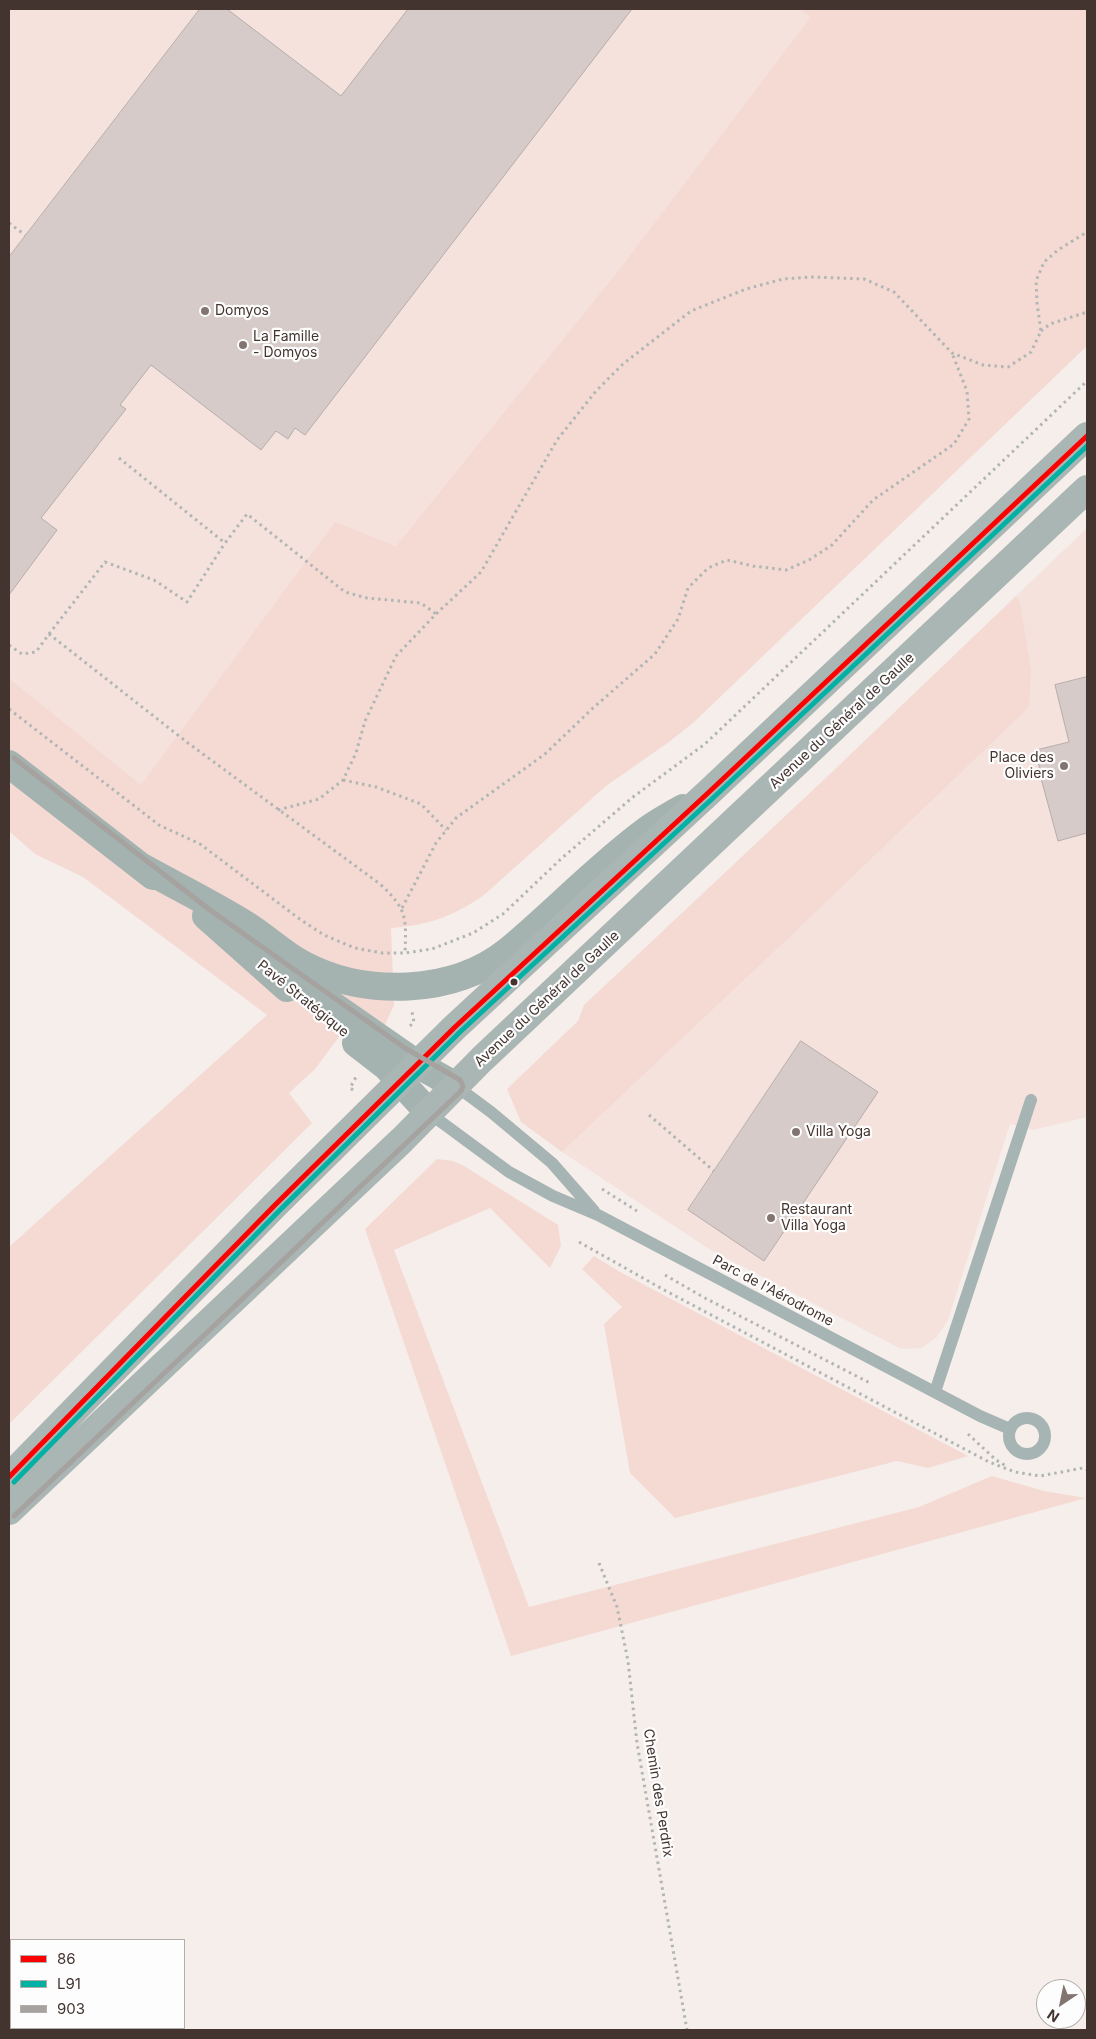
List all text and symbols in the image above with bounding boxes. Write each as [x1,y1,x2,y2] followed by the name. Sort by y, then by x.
[215,303,269,319] place label: Domyos
[199,305,211,317] marker: Domyos
[253,329,319,362] place label: La Famille - Domyos
[237,339,249,351] marker: La Famille - Domyos
[766,650,918,792] street label: Avenue du Général de Gaulle
[990,750,1054,782] place label: Place des Oliviers
[1058,760,1070,772] marker: Place des Oliviers
[471,928,623,1070] street label: Avenue du Général de Gaulle
[254,957,352,1041] street label: Pavé Stratégique
[509,977,519,987] unlabelled marker
[806,1124,871,1140] place label: Villa Yoga
[790,1126,802,1138] marker: Villa Yoga
[781,1202,852,1234] place label: Restaurant Villa Yoga
[765,1212,777,1224] marker: Restaurant Villa Yoga
[710,1252,836,1330] street label: Parc de l'Aérodrome
[640,1728,676,1858] street label: Chemin des Perdrix
[10,1939,185,2029] legend
[57,1949,76,1968] text: 86
[57,1974,81,1993] text: L91
[1036,1979,1086,2029] north arrow
[57,1999,85,2018] text: 903
[1044,2006,1062,2026] text: N

